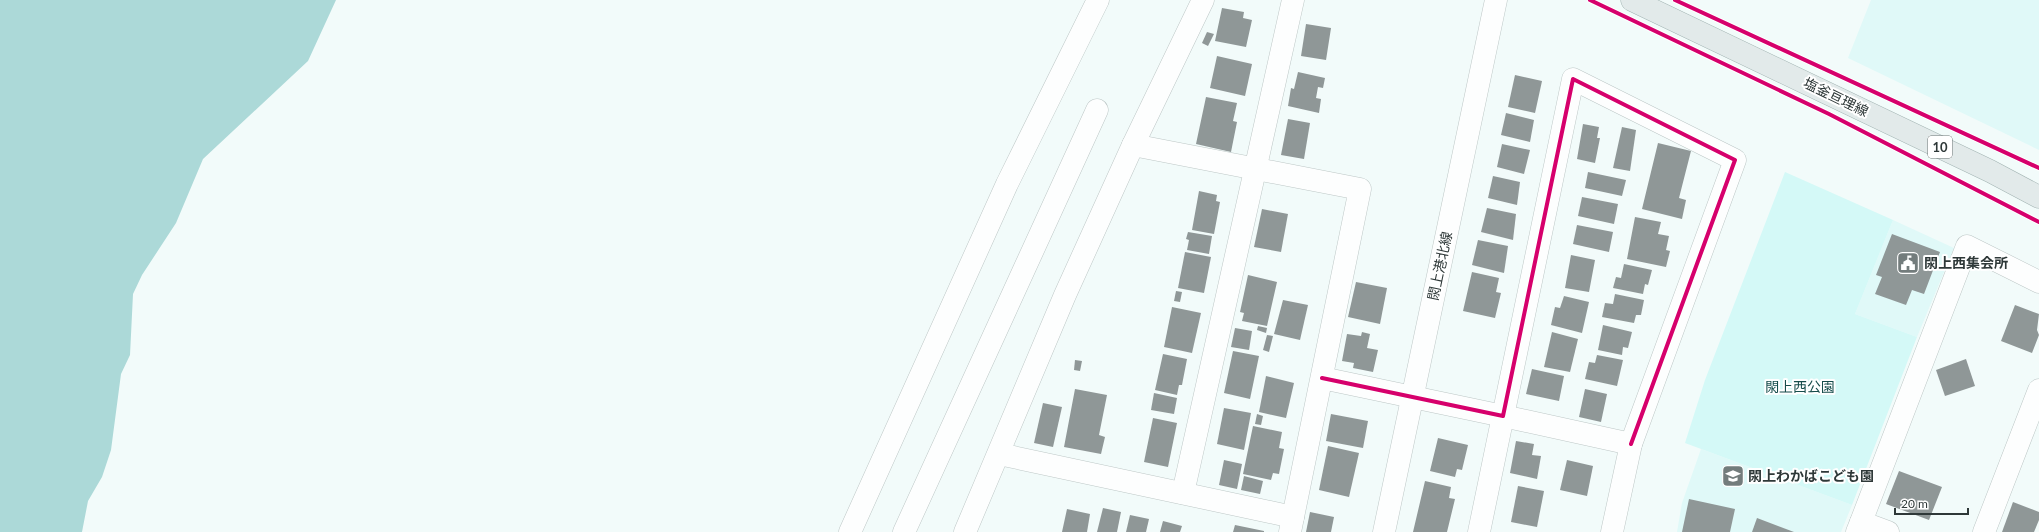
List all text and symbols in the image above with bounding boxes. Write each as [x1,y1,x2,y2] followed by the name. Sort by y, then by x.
[1801,74,1871,120] street label: 塩釜亘理線
[1928,136,1952,158] road number: 10
[1424,230,1455,302] street label: 閖上港北線
[1895,250,1921,276] public building icon: 閖上西集会所
[1924,254,2008,271] place label: 閖上西集会所
[1765,378,1835,395] park label: 閖上西公園
[1720,463,1746,489] school or university icon: 閖上わかばこども園
[1748,467,1874,484] place label: 閖上わかばこども園
[1895,490,1968,516] scale bar
[1901,496,1928,511] text: 20 m

